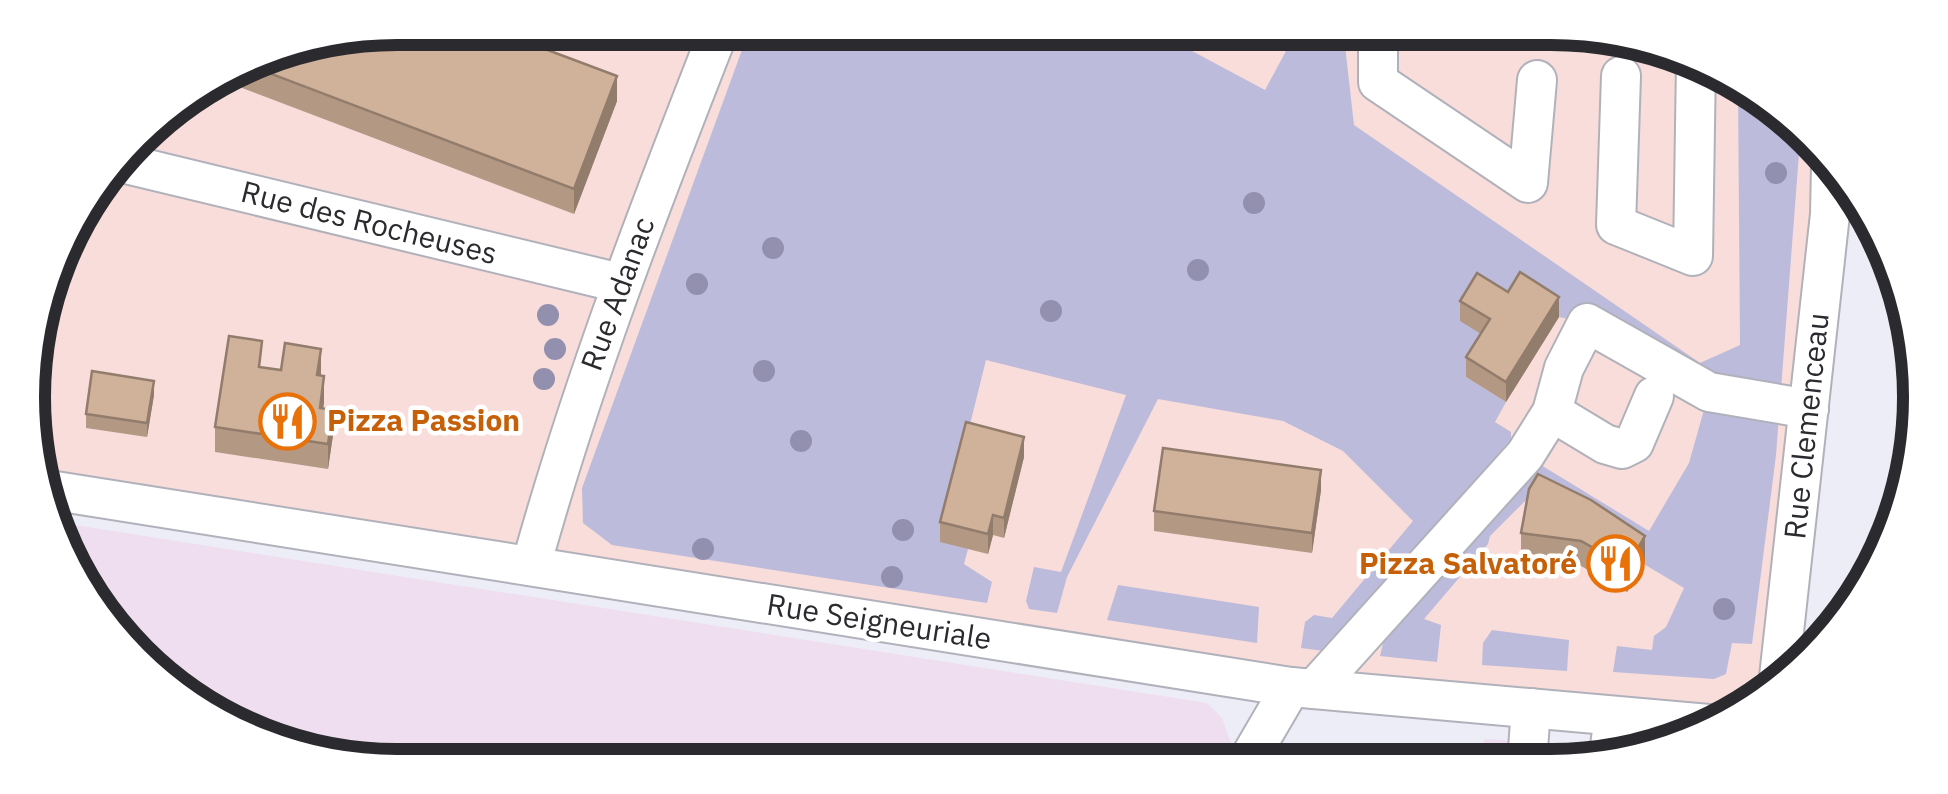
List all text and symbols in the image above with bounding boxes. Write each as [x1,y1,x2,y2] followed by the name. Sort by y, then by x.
[237,171,501,272] street label: Rue des Rocheuses
[571,211,662,376] street label: Rue Adanac
[1774,311,1837,541] street label: Rue Clemenceau
[258,391,318,451] restaurant icon: Pizza Passion
[327,400,520,439] place label: Pizza Passion
[1586,534,1646,594] restaurant icon: Pizza Salvatoré
[1359,543,1577,582] place label: Pizza Salvatoré
[764,584,994,658] street label: Rue Seigneuriale

